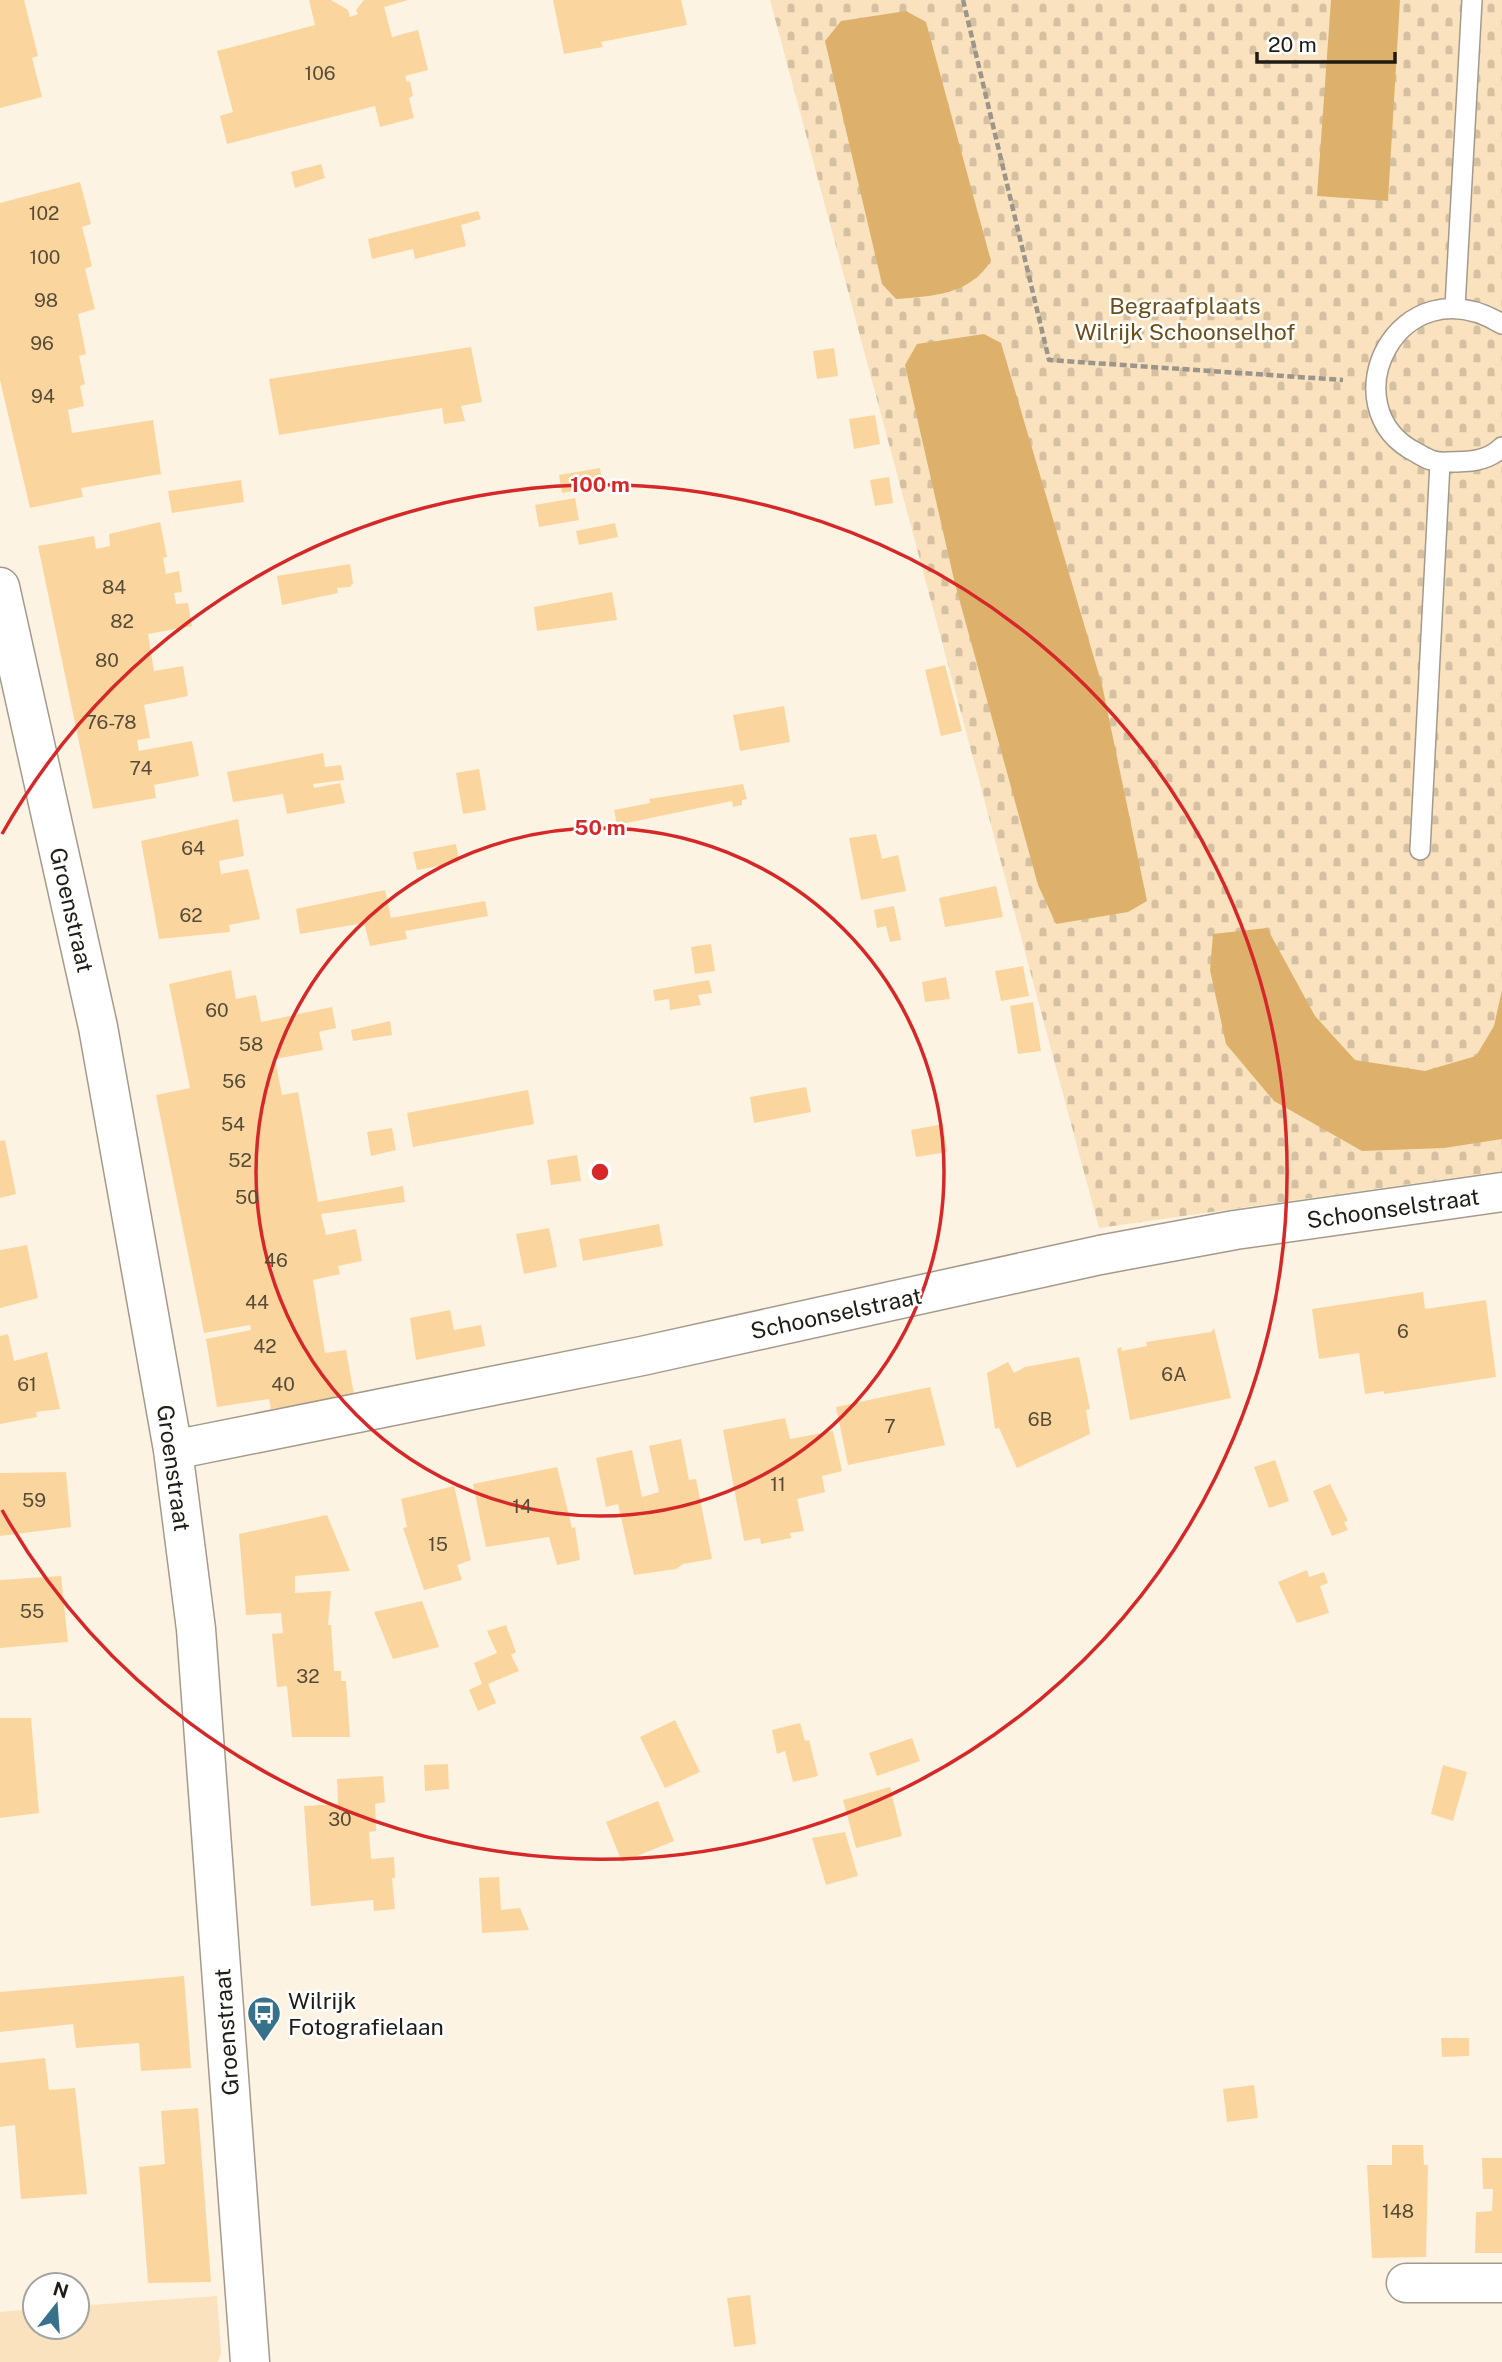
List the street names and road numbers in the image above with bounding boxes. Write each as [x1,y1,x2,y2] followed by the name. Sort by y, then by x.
[44,845,100,975] street label: Groenstraat
[1305,1183,1481,1233] street label: Schoonselstraat
[748,1282,924,1344] street label: Schoonselstraat
[152,1403,196,1533] street label: Groenstraat
[208,1967,244,2097] street label: Groenstraat

